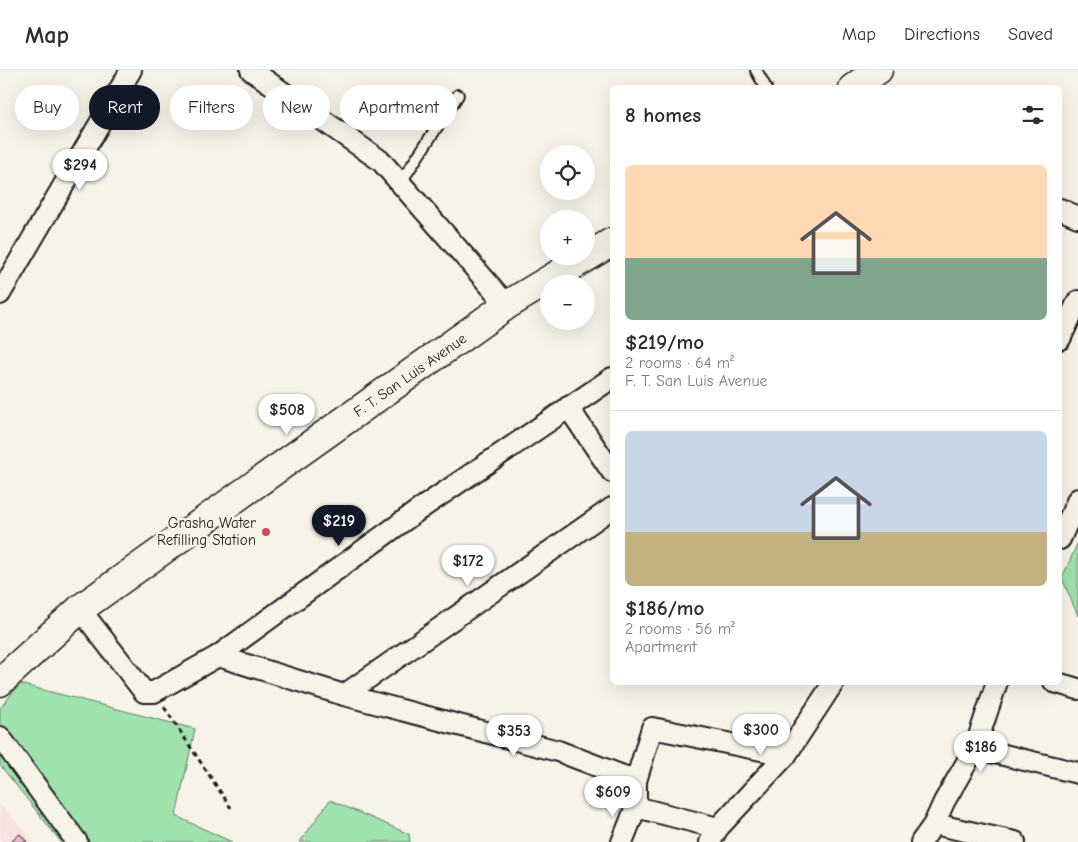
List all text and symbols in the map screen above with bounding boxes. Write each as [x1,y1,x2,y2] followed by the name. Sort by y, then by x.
[25,21,69,49] text: Map
[842,24,876,45] text: Map
[904,24,980,45] text: Directions
[1008,24,1053,45] text: Saved
[15,85,79,130] chip: Buy
[89,85,160,130] chip: Rent
[170,85,253,130] chip: Filters
[263,85,330,130] chip: New
[340,85,457,130] chip: Apartment
[1019,101,1047,129] icon: filters
[625,103,701,127] text: 8 homes
[540,145,595,330] map controls
[540,145,595,200] button: locate
[50,148,110,191] pin: $294
[63,156,97,174] text: $294
[791,198,881,288] icon: home
[540,210,595,265] button: +
[540,275,595,330] button: −
[350,329,470,421] street label: F. T. San Luis Avenue
[625,330,704,354] text: $219/mo
[625,354,734,372] text: 2 rooms · 64 m²
[625,372,768,390] text: F. T. San Luis Avenue
[257,394,317,436] pin: $508
[269,401,305,419] text: $508
[791,463,881,553] icon: home
[309,504,369,547] pin: $219
[323,512,355,530] text: $219
[157,514,256,549] place label: Grasha Water Refilling Station
[260,526,272,538] marker: Grasha Water Refilling Station
[438,544,498,587] pin: $172
[452,552,484,570] text: $172
[625,596,704,620] text: $186/mo
[625,620,735,638] text: 2 rooms · 56 m²
[625,638,697,656] text: Apartment
[484,714,544,757] pin: $353
[731,714,791,756] pin: $300
[743,721,779,739] text: $300
[497,722,531,740] text: $353
[951,730,1011,773] pin: $186
[965,738,997,756] text: $186
[583,776,643,818] pin: $609
[595,783,631,801] text: $609

